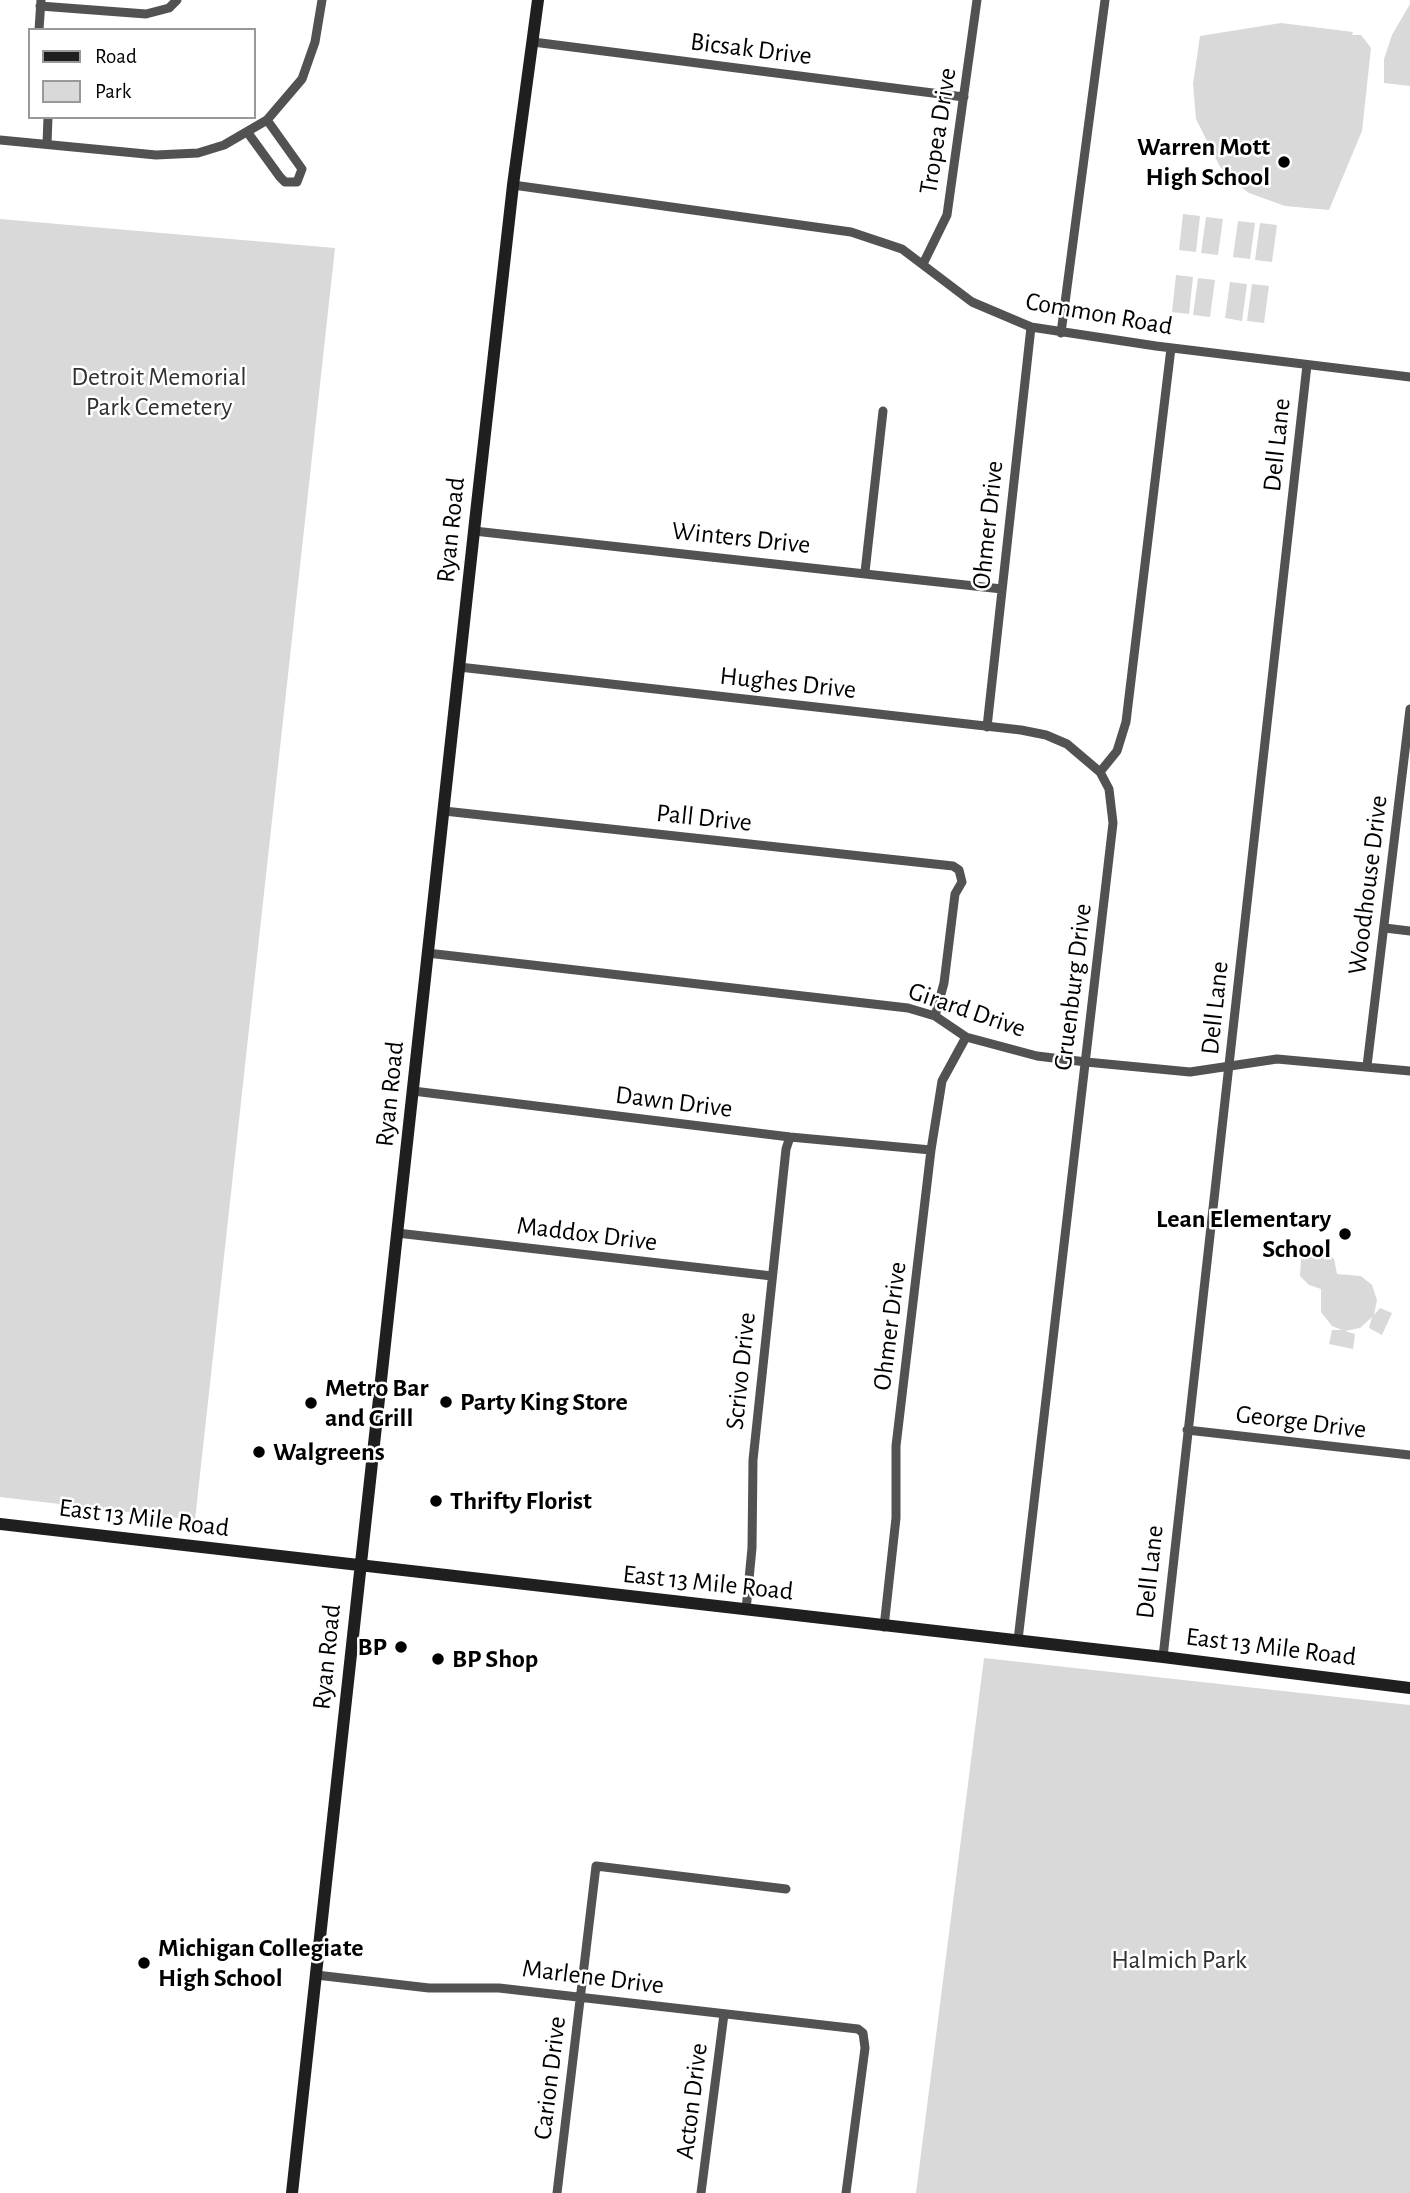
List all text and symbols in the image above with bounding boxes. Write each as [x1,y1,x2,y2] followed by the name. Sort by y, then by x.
[688,26,814,72] street label: Bicsak Drive
[28,28,256,119] legend
[95,46,137,67] text: Road
[913,65,963,197] street label: Tropea Drive
[95,81,131,102] text: Park
[1137,131,1270,192] place label: Warren Mott High School
[1276,154,1292,170] marker: Warren Mott High School
[1023,286,1175,342] street label: Common Road
[71,361,247,422] park label: Detroit Memorial Park Cemetery
[1257,397,1297,493] street label: Dell Lane
[966,459,1010,591] street label: Ohmer Drive
[430,476,472,584] street label: Ryan Road
[670,515,812,561] street label: Winters Drive
[718,660,858,706] street label: Hughes Drive
[1342,793,1394,977] street label: Woodhouse Drive
[655,797,753,839] street label: Pall Drive
[1047,902,1099,1072] street label: Gruenburg Drive
[1195,960,1235,1056] street label: Dell Lane
[904,975,1030,1045] street label: Girard Drive
[369,1040,411,1148] street label: Ryan Road
[614,1079,734,1125] street label: Dawn Drive
[1156,1203,1331,1264] place label: Lean Elementary School
[515,1210,659,1258] street label: Maddox Drive
[1337,1226,1353,1242] marker: Lean Elementary School
[867,1260,913,1392] street label: Ohmer Drive
[719,1311,763,1431] street label: Scrivo Drive
[325,1372,429,1434] place label: Metro Bar and Grill
[460,1386,628,1418] place label: Party King Store
[438,1394,454,1410] marker: Party King Store
[303,1395,319,1411] marker: Metro Bar and Grill
[1234,1399,1368,1445] street label: George Drive
[273,1436,385,1468] place label: Walgreens
[251,1444,267,1460] marker: Walgreens
[450,1485,592,1517] place label: Thrifty Florist
[57,1492,231,1544] street label: East 13 Mile Road
[428,1493,444,1509] marker: Thrifty Florist
[1130,1524,1170,1620] street label: Dell Lane
[621,1559,795,1607] street label: East 13 Mile Road
[306,1603,348,1711] street label: Ryan Road
[1184,1621,1358,1673] street label: East 13 Mile Road
[358,1631,387,1663] place label: BP
[393,1639,409,1655] marker: BP
[452,1643,538,1675] place label: BP Shop
[430,1651,446,1667] marker: BP Shop
[158,1932,364,1994] place label: Michigan Collegiate High School
[1111,1944,1247,1976] park label: Halmich Park
[520,1953,666,2001] street label: Marlene Drive
[136,1955,152,1971] marker: Michigan Collegiate High School
[527,2014,573,2142] street label: Carion Drive
[669,2041,715,2161] street label: Acton Drive

